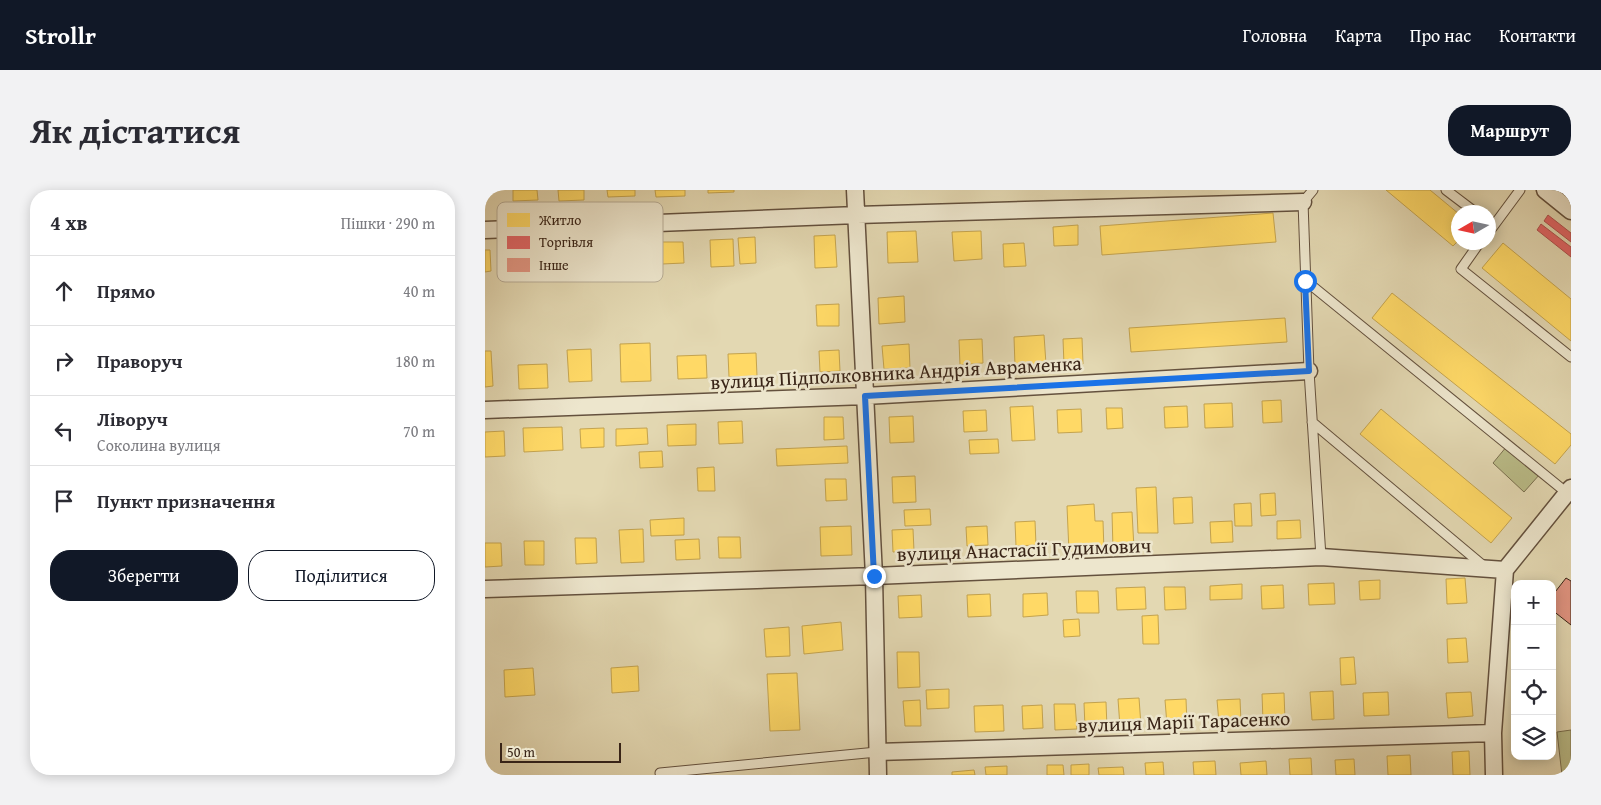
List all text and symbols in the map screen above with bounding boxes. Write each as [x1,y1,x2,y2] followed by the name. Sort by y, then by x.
[25,18,96,53] text: Strollr
[1242,22,1307,49] text: Головна
[1335,22,1382,49] text: Карта
[1410,22,1471,49] text: Про нас
[1499,22,1576,49] text: Контакти
[30,105,240,156] text: Як дістатися
[1448,105,1571,156] button: Маршрут
[497,202,663,282] legend
[1451,205,1496,250] north arrow
[50,207,88,238] text: 4 хв
[538,210,581,230] text: Житло
[341,211,435,235] text: Пішки · 290 m
[539,232,593,252] text: Торгівля
[539,255,569,275] text: Інше
[1294,270,1317,293] route start
[50,277,78,305] icon: ahead
[97,277,155,305] text: Прямо
[403,279,435,303] text: 40 m
[50,347,78,375] icon: right
[97,347,182,375] text: Праворуч
[710,348,1083,396] street label: вулиця Підполковника Андрія Авраменка
[395,349,435,373] text: 180 m
[97,405,168,433] text: Ліворуч
[50,417,78,445] icon: left
[403,419,435,443] text: 70 m
[97,433,221,457] text: Соколина вулиця
[50,487,78,515] icon: arrive
[97,487,275,515] text: Пункт призначення
[896,530,1152,568] street label: вулиця Анастасії Гудимович
[50,550,238,601] button: Зберегти
[248,550,435,601] button: Поділитися
[863,565,886,588] route end
[1511,580,1556,760] map controls
[1511,580,1556,625] button: +
[1511,625,1556,670] button: −
[1511,670,1556,715] button: locate
[1077,703,1291,739] street label: вулиця Марії Тарасенко
[1511,715,1556,760] button: layers
[500,740,621,763] scale bar
[507,742,535,762] text: 50 m

